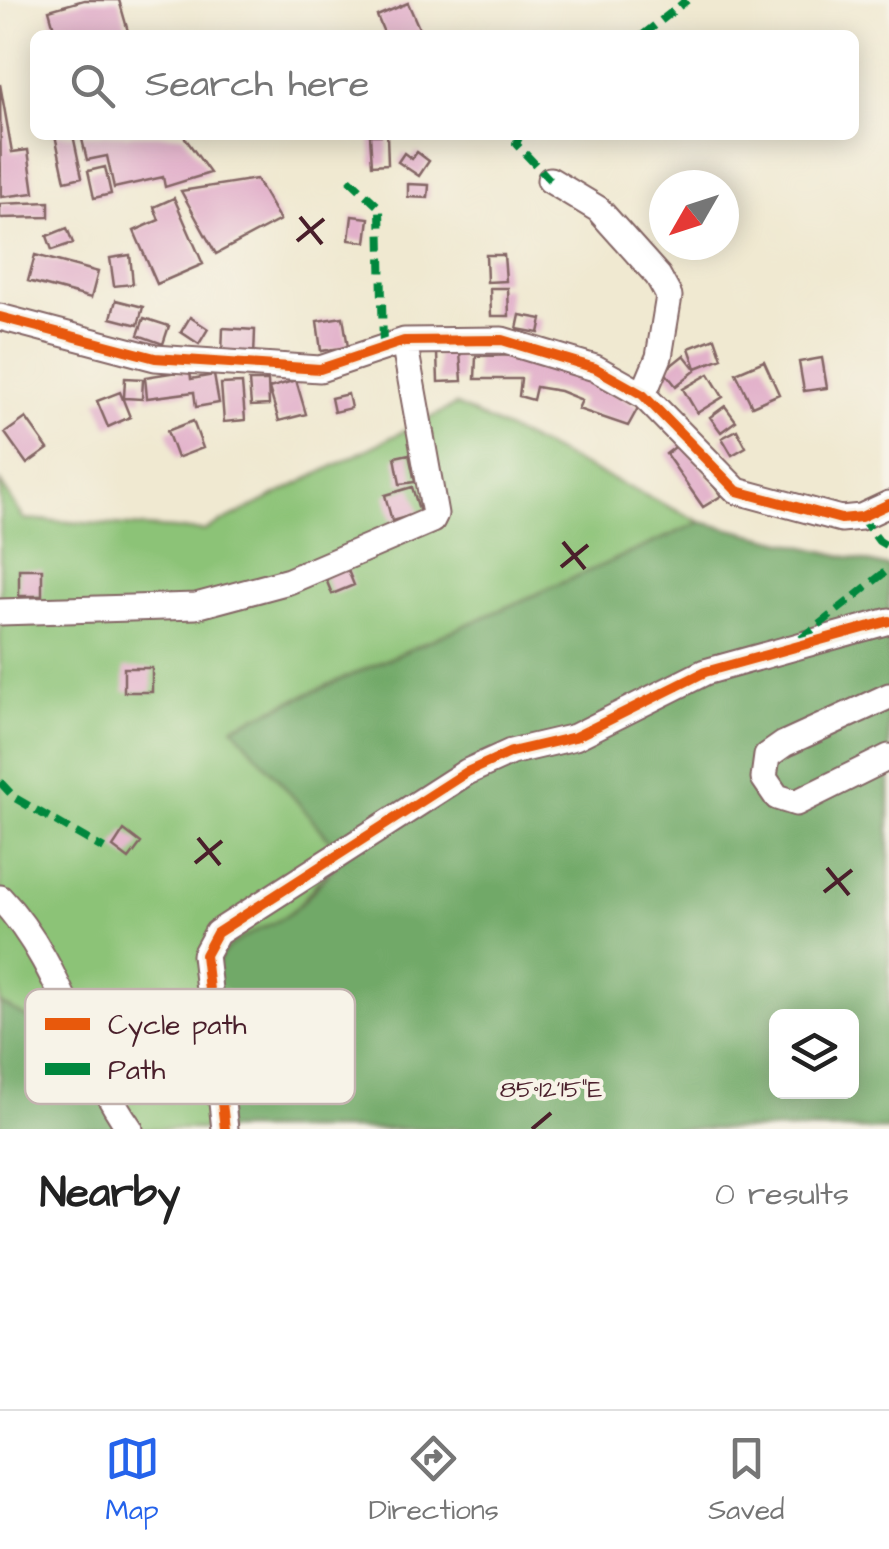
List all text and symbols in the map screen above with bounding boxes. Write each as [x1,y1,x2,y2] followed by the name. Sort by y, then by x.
[30,30,859,140] search box
[65,58,120,113] icon: search
[145,59,369,111] text: Search here
[649,170,739,260] north arrow
[25,989,355,1104] legend
[108,1006,247,1047] text: Cycle path
[769,1009,859,1099] map controls
[769,1009,859,1099] button: layers
[108,1051,165,1090] text: Path
[500,1072,602,1107] text: 85°12'15"E
[40,1165,180,1223] text: Nearby
[715,1172,849,1217] text: 0 results
[105,1431,160,1530] tab: Map
[369,1431,499,1530] tab: Directions
[708,1431,784,1530] tab: Saved

